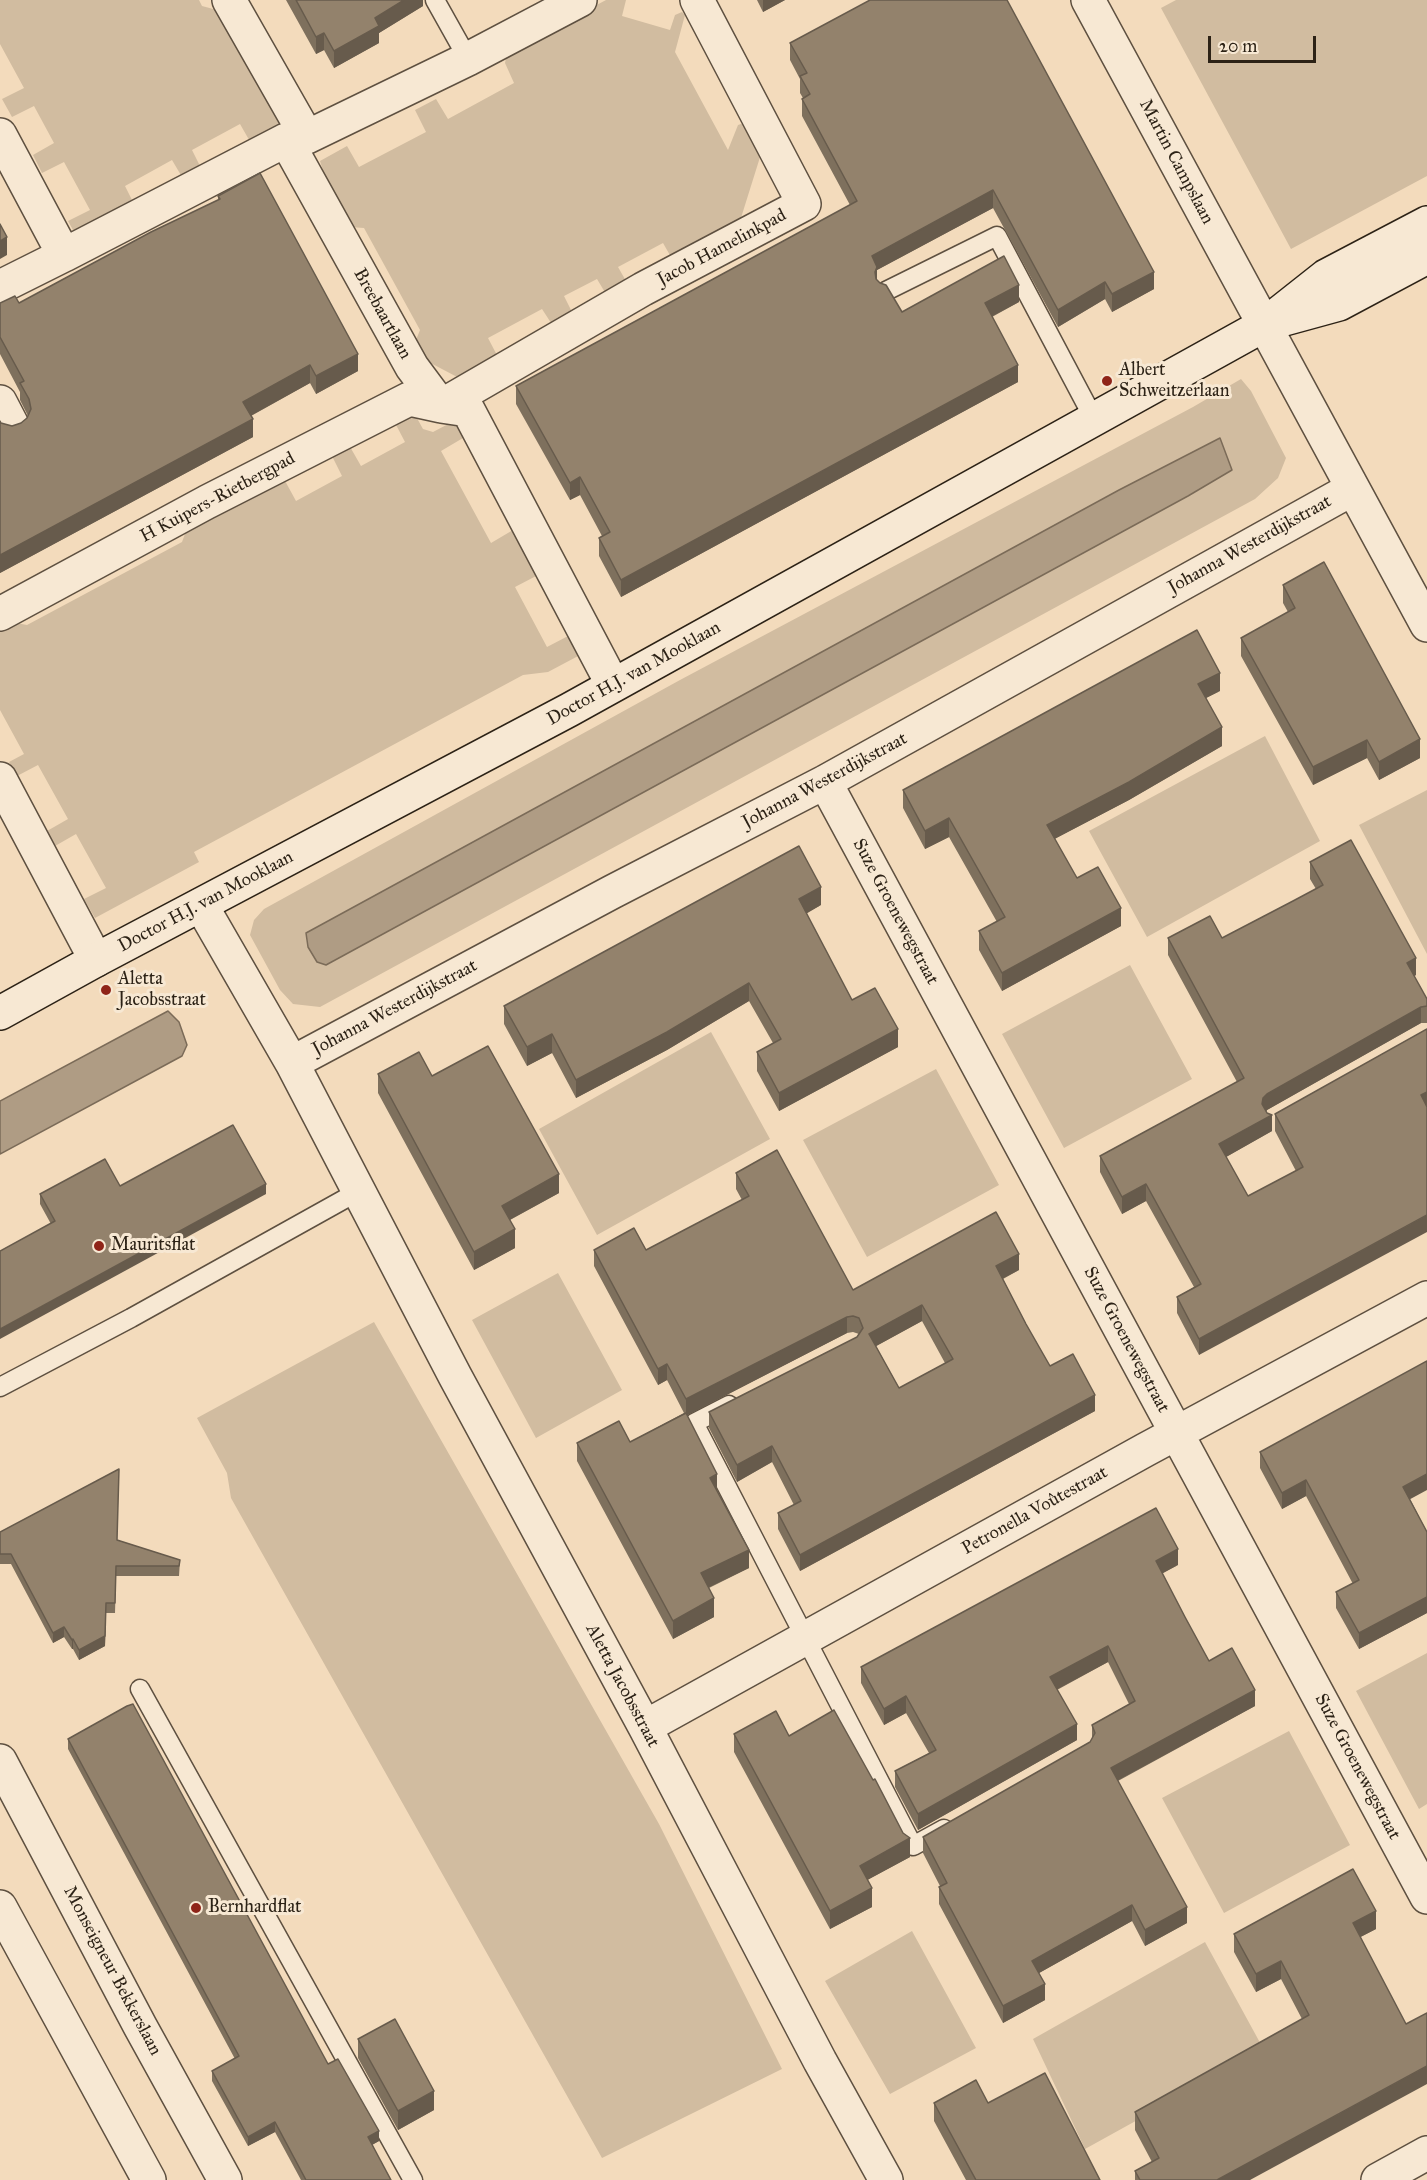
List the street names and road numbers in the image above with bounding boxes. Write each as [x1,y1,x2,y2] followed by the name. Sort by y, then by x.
[1134,96,1218,228] street label: Martin Campslaan
[654,205,790,291] street label: Jacob Hamelinkpad
[348,265,416,363] street label: Breebaartlaan
[137,448,299,548] street label: H Kuipers-Rietbergpad
[1165,491,1335,599] street label: Johanna Westerdijkstraat
[543,617,725,731] street label: Doctor H.J. van Mooklaan
[739,728,911,834] street label: Johanna Westerdijkstraat
[847,835,943,989] street label: Suze Groenewegstraat
[115,847,297,957] street label: Doctor H.J. van Mooklaan
[309,955,481,1061] street label: Johanna Westerdijkstraat
[1078,1263,1174,1417] street label: Suze Groenewegstraat
[958,1462,1112,1560] street label: Petronella Voûtestraat
[580,1621,664,1751] street label: Aletta Jacobsstraat
[1309,1690,1405,1844] street label: Suze Groenewegstraat
[58,1883,166,2059] street label: Monseigneur Bekkerslaan

